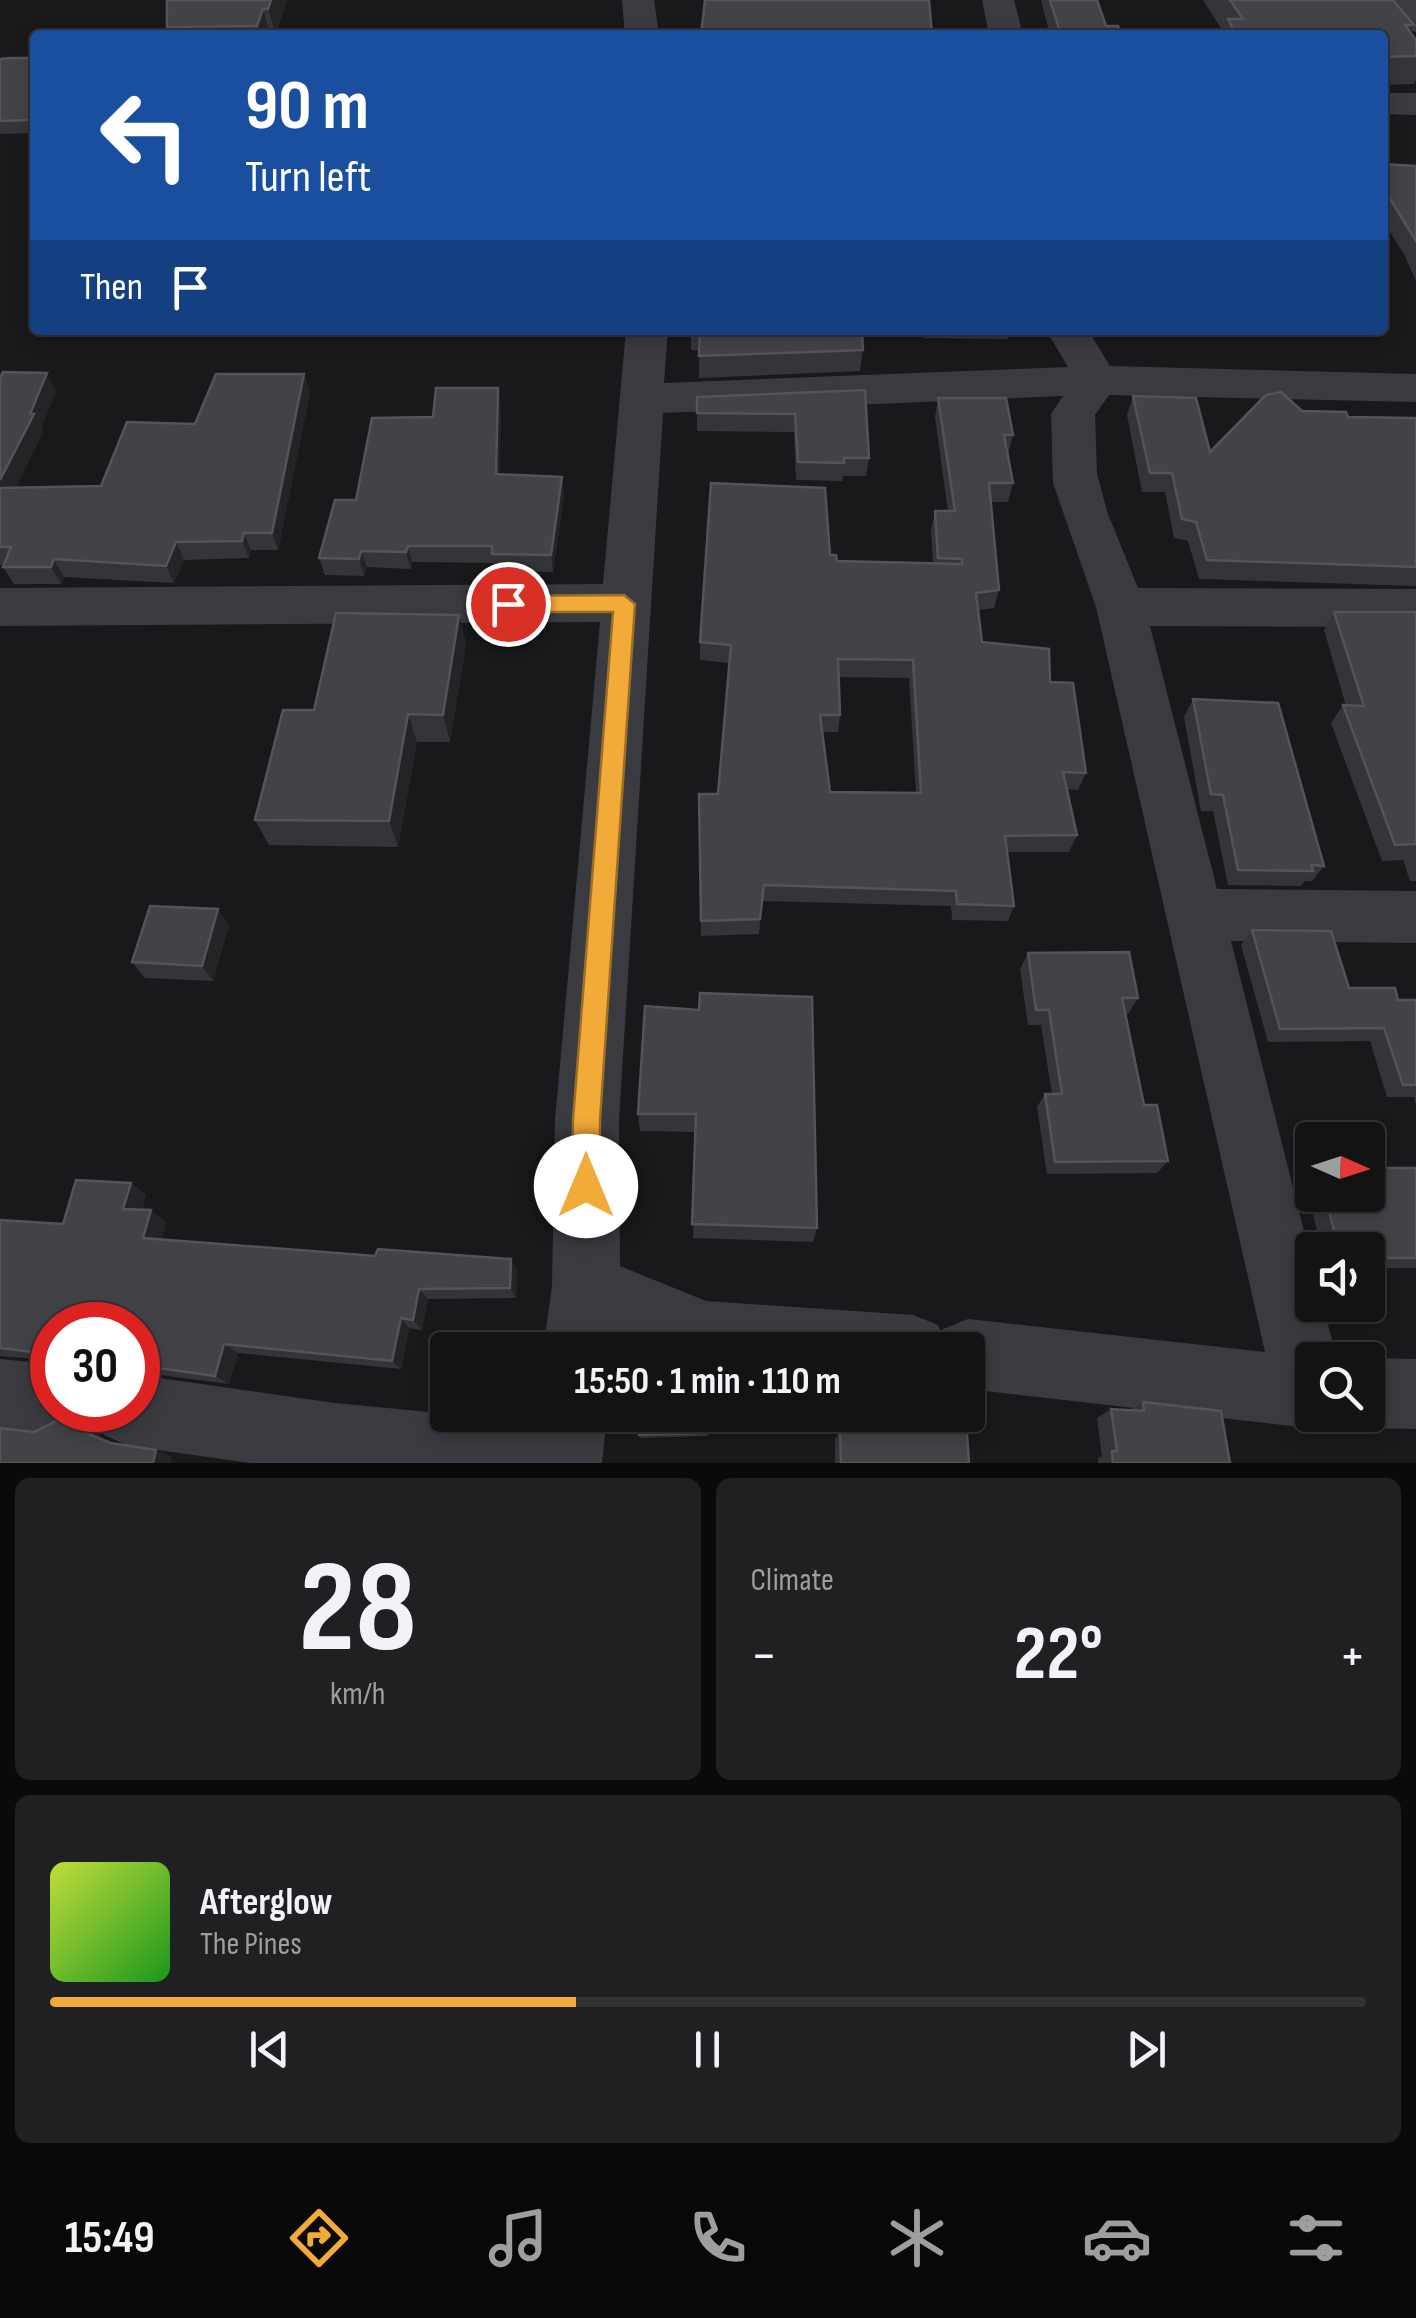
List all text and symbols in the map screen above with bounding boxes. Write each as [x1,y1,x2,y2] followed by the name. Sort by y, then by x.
[245,65,369,149] text: 90 m
[80,70,210,200] icon: left
[245,150,371,205] text: Turn left
[163,260,218,315] icon: arrive
[80,265,143,310] text: Then
[466,562,551,647] pin
[481,577,536,632] icon: arrive
[1295,1122,1385,1212] north arrow
[1295,1122,1385,1432] map controls
[534,1134,638,1238] position arrow
[1295,1232,1385,1322] button: sound
[30,1302,160,1432] speed limit sign: 30
[1295,1342,1385,1432] button: search
[574,1359,841,1404] text: 15:50 · 1 min · 110 m
[299,1532,417,1688] text: 28
[751,1561,834,1600] text: Climate
[1014,1610,1103,1701] text: 22°
[751,1623,777,1690] text: −
[1339,1623,1366,1690] text: +
[330,1675,385,1714] text: km/h
[200,1880,333,1925] text: Afterglow
[200,1925,302,1964] text: The Pines
[242,2022,297,2077] icon: previous
[680,2022,735,2077] icon: pause
[1119,2022,1174,2077] icon: next
[284,2203,354,2273] icon: directions
[483,2203,553,2273] icon: music
[683,2203,753,2273] icon: phone
[882,2203,952,2273] icon: climate
[1082,2203,1152,2273] icon: car
[1281,2203,1351,2273] icon: filters
[65,2211,155,2266] text: 15:49

